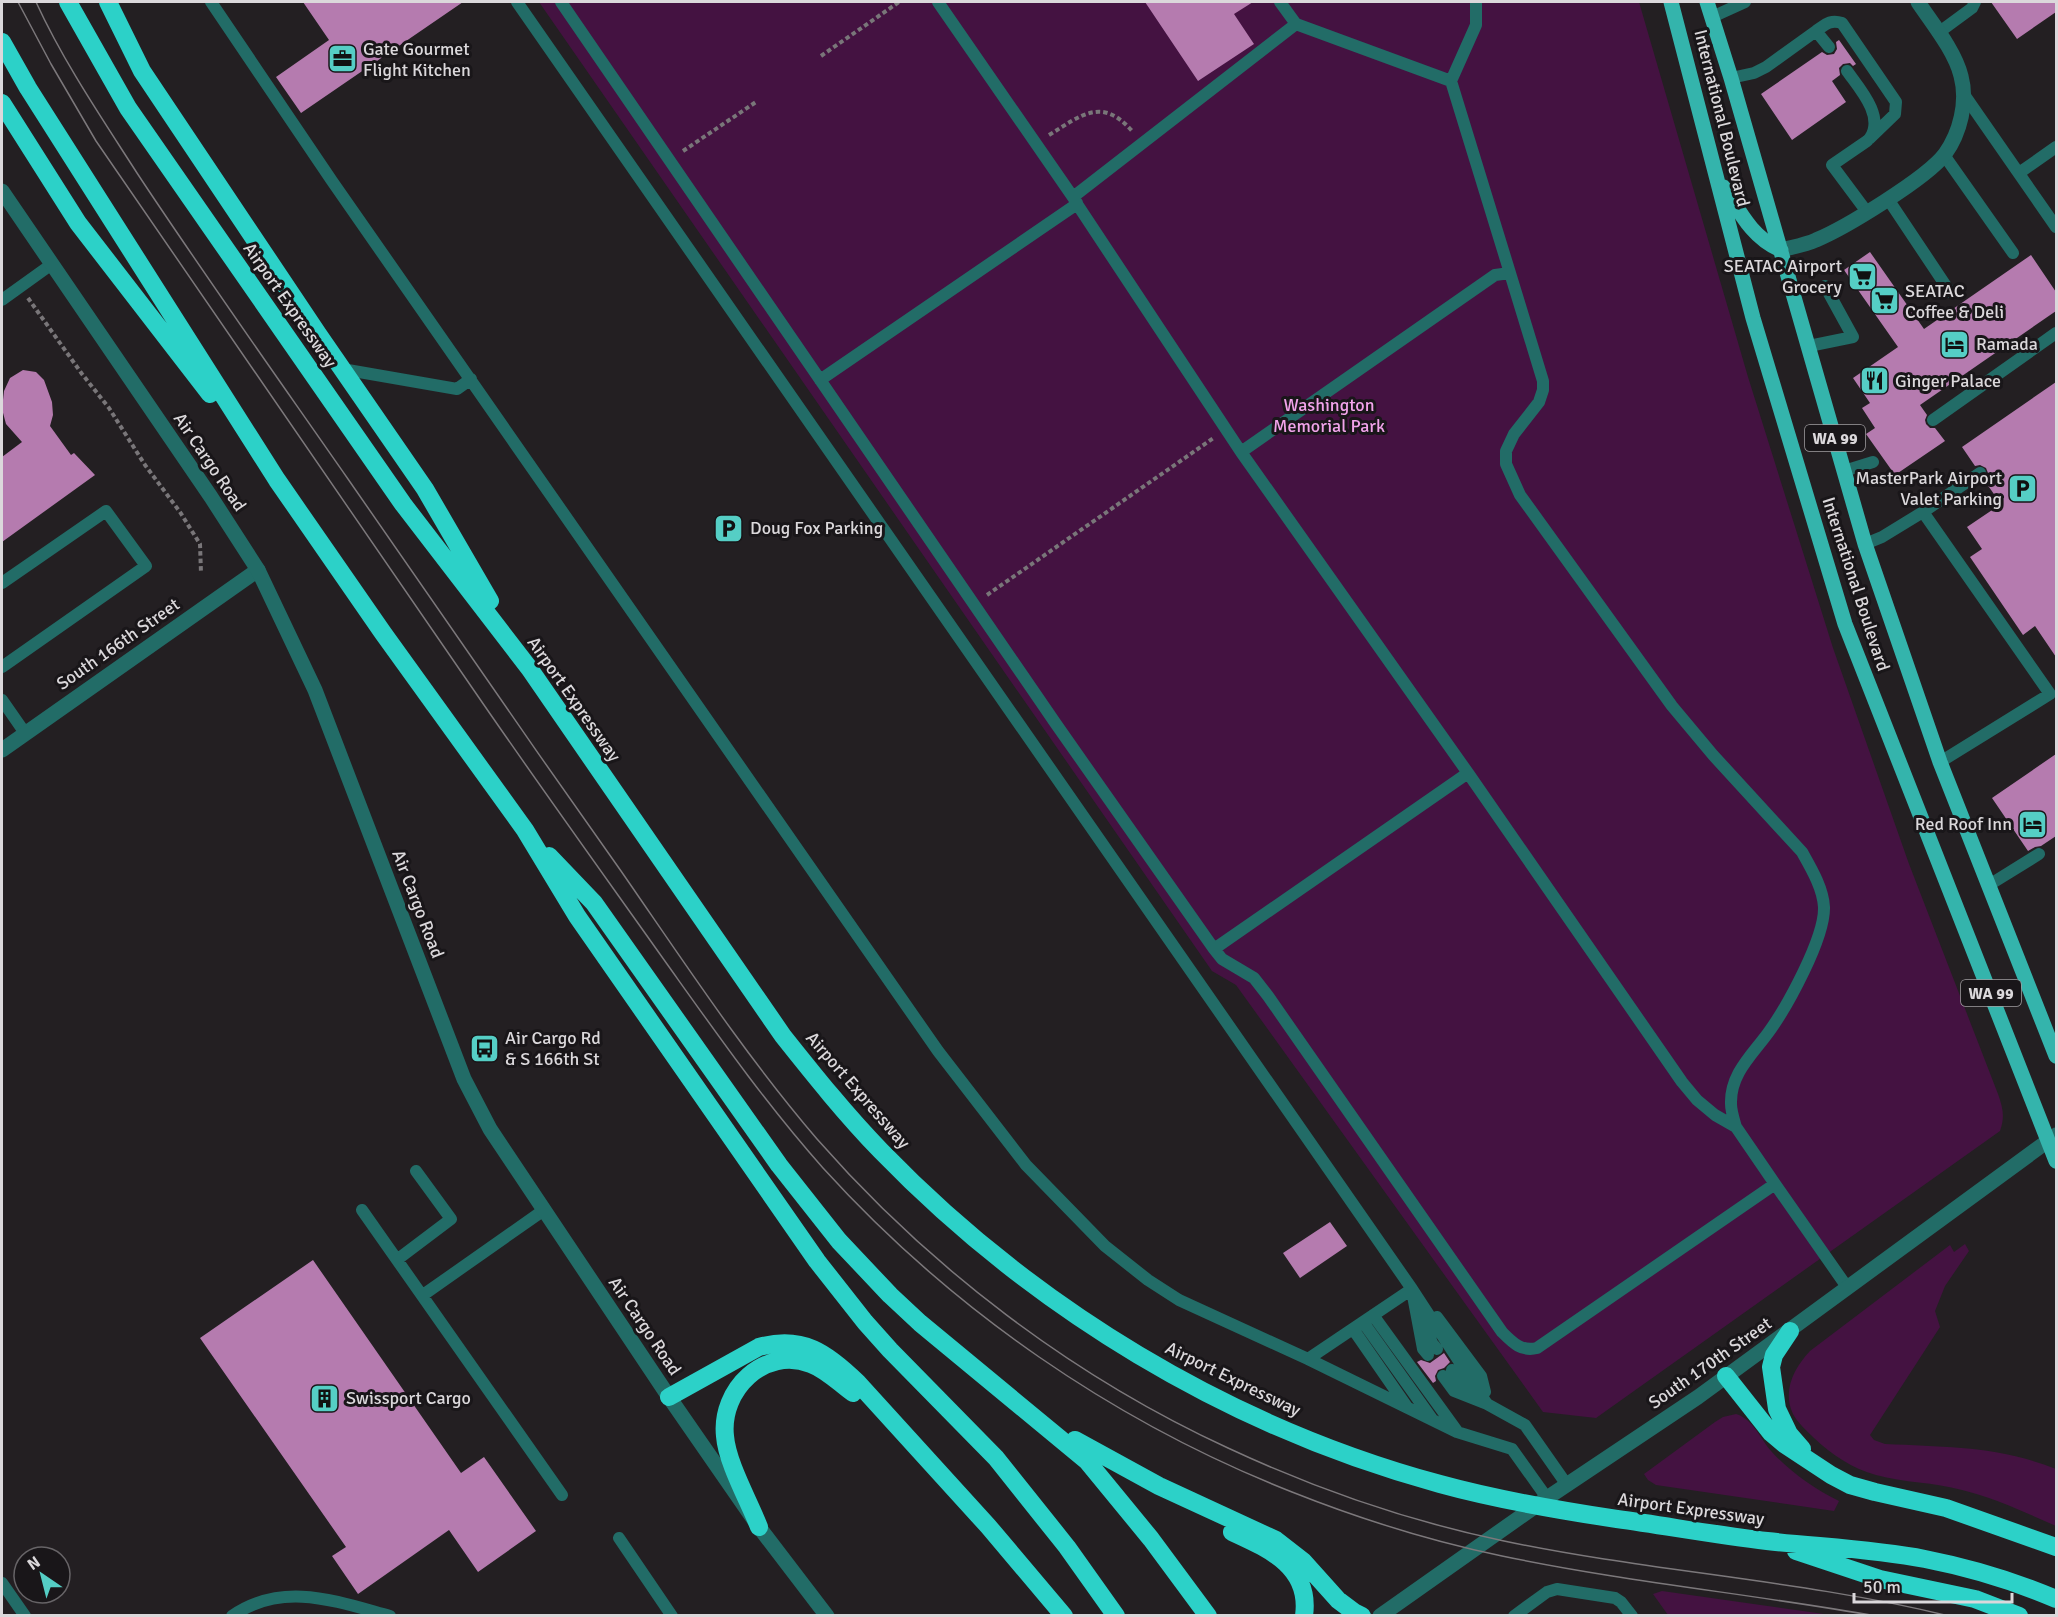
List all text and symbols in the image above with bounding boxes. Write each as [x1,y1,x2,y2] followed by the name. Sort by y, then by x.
[1689,27,1755,209] street label: International Boulevard
[363,38,471,81] place label: Gate Gourmet Flight Kitchen
[326,43,358,75] office icon: Gate Gourmet Flight Kitchen
[239,238,342,372] street label: Airport Expressway
[1724,255,1843,298] place label: SEATAC Airport Grocery
[1847,260,1879,292] supermarket icon: SEATAC Airport Grocery
[1905,280,2004,323] place label: SEATAC Coffee & Deli
[1868,285,1900,317] supermarket icon: SEATAC Coffee & Deli
[1939,328,1971,360] hotel icon: Ramada
[1976,333,2038,355] place label: Ramada
[1858,365,1890,397] restaurant icon: Ginger Palace
[1895,370,2001,392] place label: Ginger Palace
[1273,394,1385,437] park label: Washington Memorial Park
[169,409,251,515] street label: Air Cargo Road
[1805,425,1865,451] road number: WA 99
[1855,467,2002,510] place label: MasterPark Airport Valet Parking
[2007,472,2039,504] parking icon: MasterPark Airport Valet Parking
[1817,494,1895,674] street label: International Boulevard
[713,512,745,544] parking icon: Doug Fox Parking
[750,517,883,539] place label: Doug Fox Parking
[52,593,184,695] street label: South 166th Street
[523,632,626,766] street label: Airport Expressway
[2017,808,2049,840] hotel icon: Red Roof Inn
[1915,813,2012,835] place label: Red Roof Inn
[387,847,449,961] street label: Air Cargo Road
[1961,980,2021,1006] road number: WA 99
[505,1027,601,1070] place label: Air Cargo Rd & S 166th St
[801,1027,915,1153] street label: Airport Expressway
[468,1032,500,1064] bus stop icon: Air Cargo Rd & S 166th St
[604,1273,686,1379] street label: Air Cargo Road
[1644,1312,1776,1414] street label: South 170th Street
[1162,1337,1305,1422] street label: Airport Expressway
[309,1382,341,1414] building icon: Swissport Cargo
[346,1387,471,1409] place label: Swissport Cargo
[1616,1488,1766,1530] street label: Airport Expressway
[12,1545,72,1605] north arrow
[24,1552,44,1575] text: N
[1854,1566,2012,1604] scale bar
[1863,1576,1901,1598] text: 50 m

